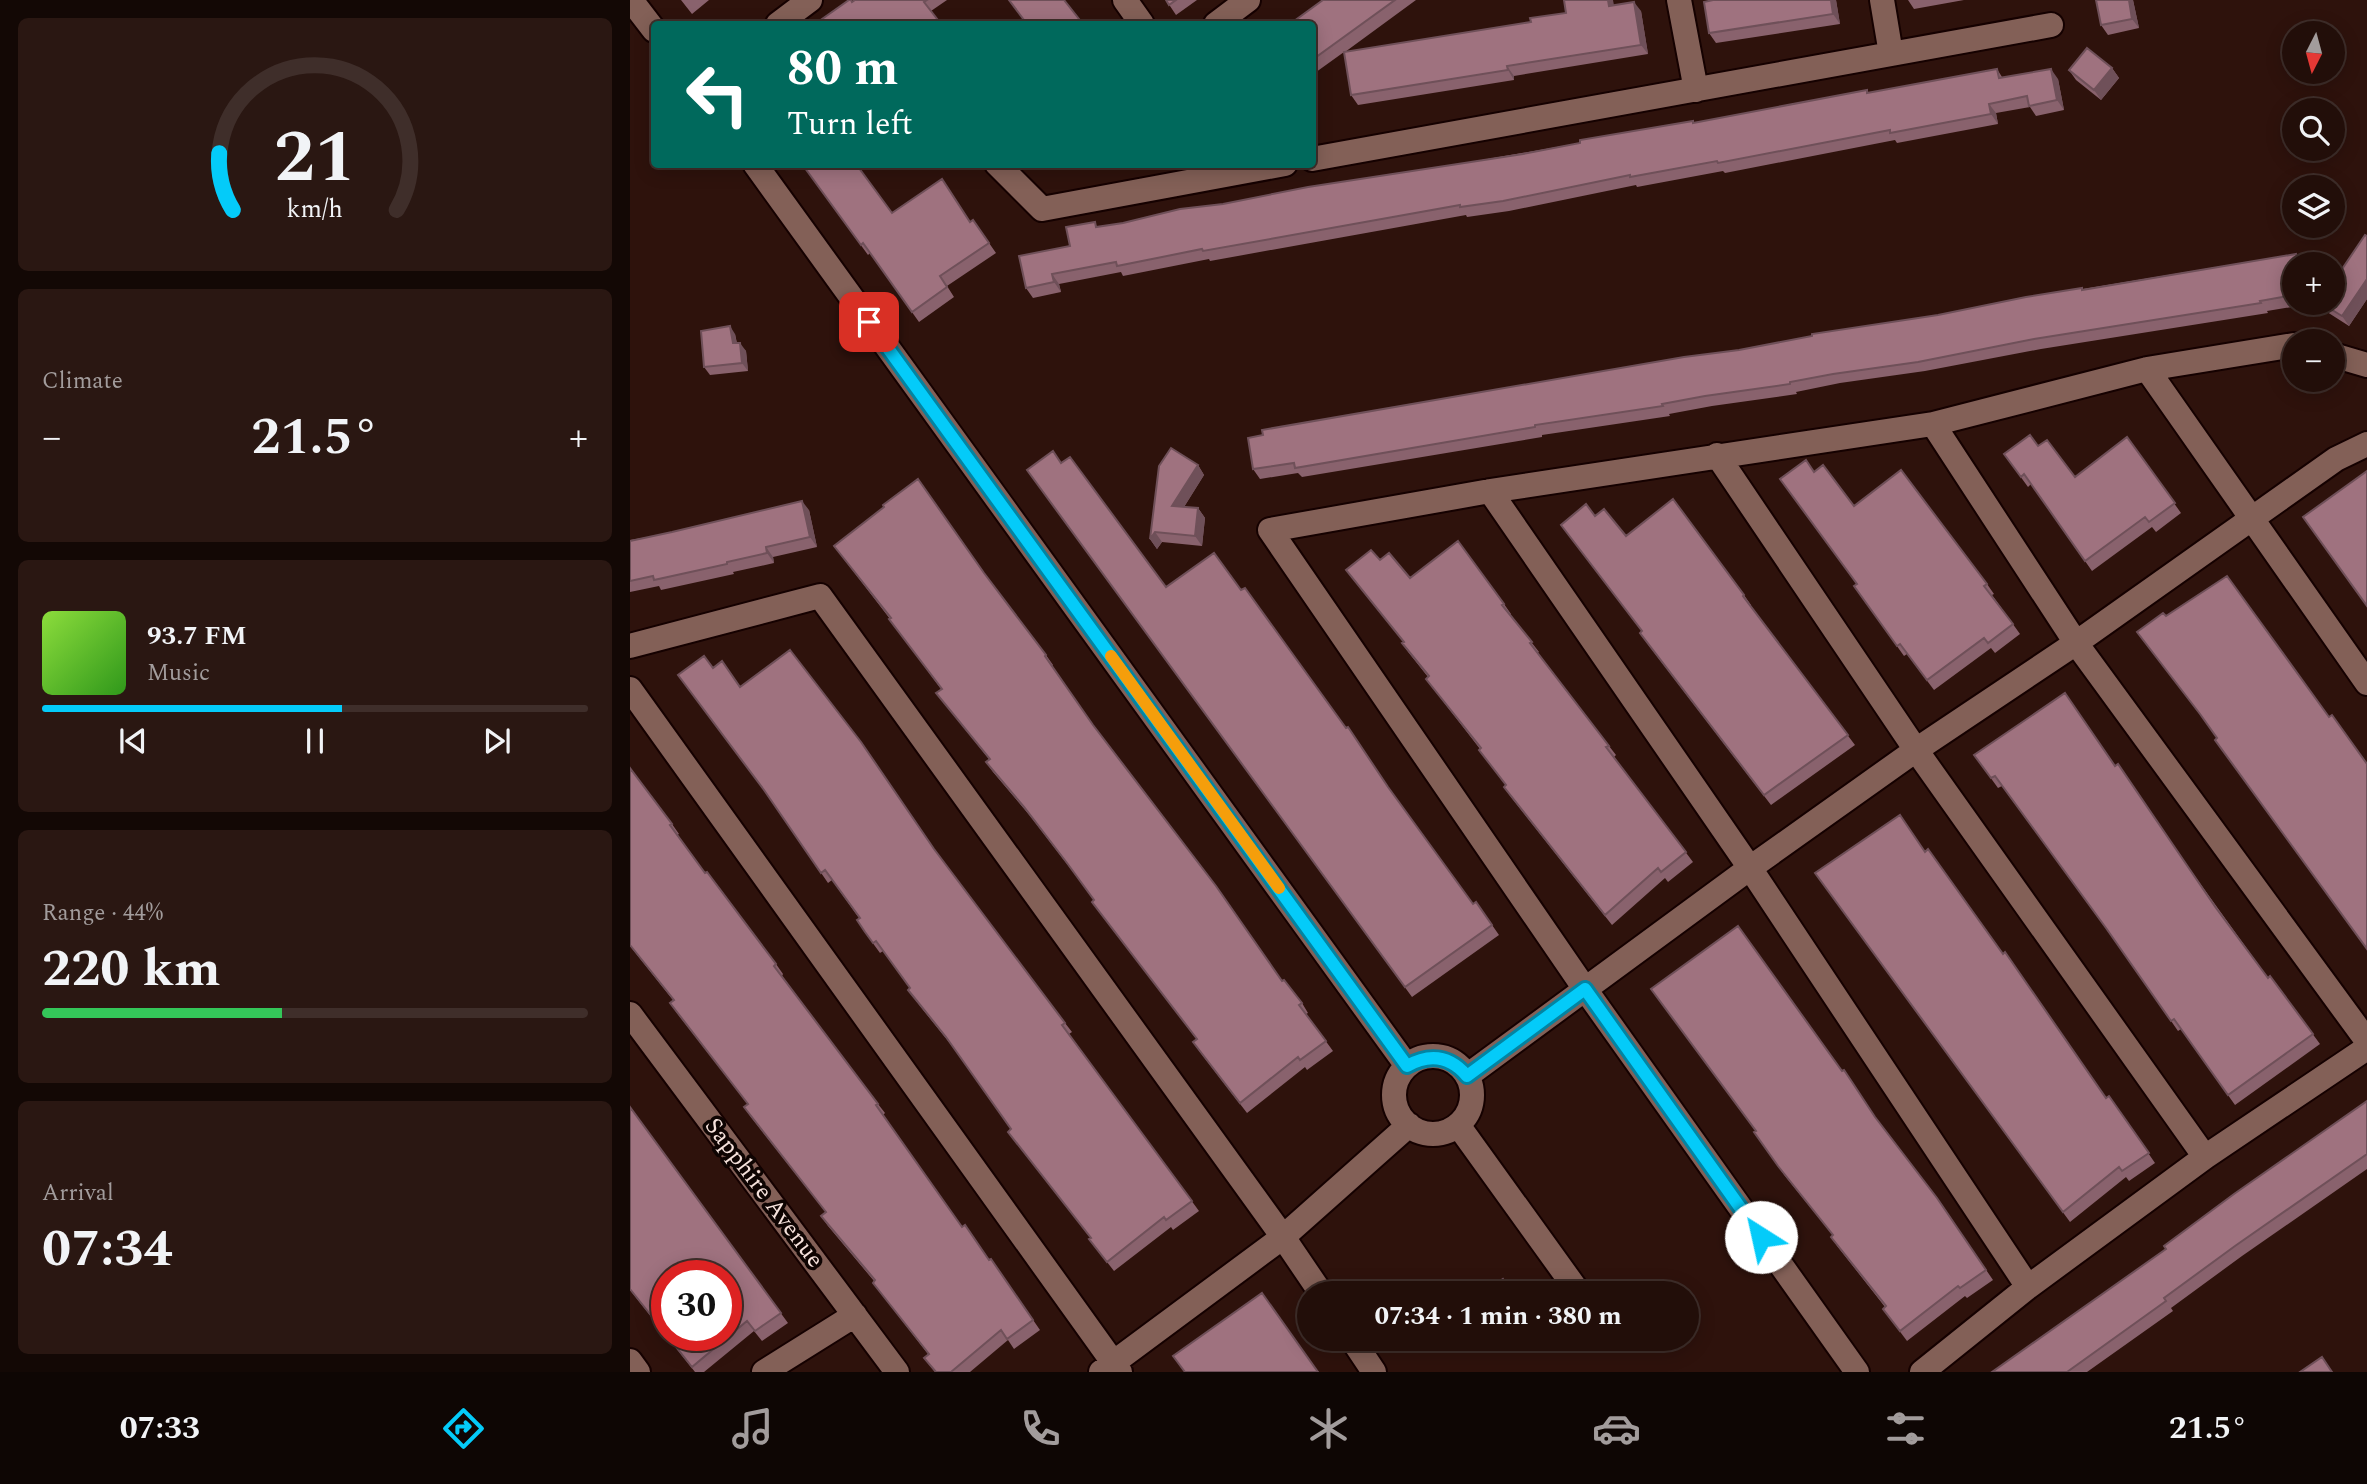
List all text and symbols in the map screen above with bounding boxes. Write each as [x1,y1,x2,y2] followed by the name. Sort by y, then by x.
[2282,21,2345,84] north arrow
[2282,21,2345,392] map controls
[787,32,898,107] text: 80 m
[672,49,763,140] icon: left
[2282,98,2345,161] button: search
[787,100,913,149] text: Turn left
[274,104,356,215] text: 21
[2282,175,2345,238] button: layers
[287,191,343,229] text: km/h
[2282,252,2345,315] button: +
[839,292,899,352] pin
[850,303,888,341] icon: arrive
[2282,329,2345,392] button: −
[42,364,123,399] text: Climate
[251,398,379,477] text: 21.5°
[42,409,61,467] text: −
[569,409,588,467] text: +
[147,616,247,656] text: 93.7 FM
[147,656,210,691] text: Music
[114,722,152,760] icon: previous
[296,722,334,760] icon: pause
[478,722,516,760] icon: next
[42,896,163,931] text: Range · 44%
[42,930,221,1009] text: 220 km
[695,1110,833,1276] street label: Sapphire Avenue
[42,1176,114,1211] text: Arrival
[1724,1200,1798,1274] position arrow
[42,1210,173,1289] text: 07:34
[651,1260,742,1351] speed limit sign: 30
[1374,1296,1622,1336] text: 07:34 · 1 min · 380 m
[120,1404,200,1453] text: 07:33
[439,1404,488,1453] icon: directions
[728,1404,777,1453] icon: music
[1016,1404,1065,1453] icon: phone
[1304,1404,1353,1453] icon: climate
[1592,1404,1641,1453] icon: car
[1881,1404,1930,1453] icon: filters
[2169,1404,2247,1453] text: 21.5°

